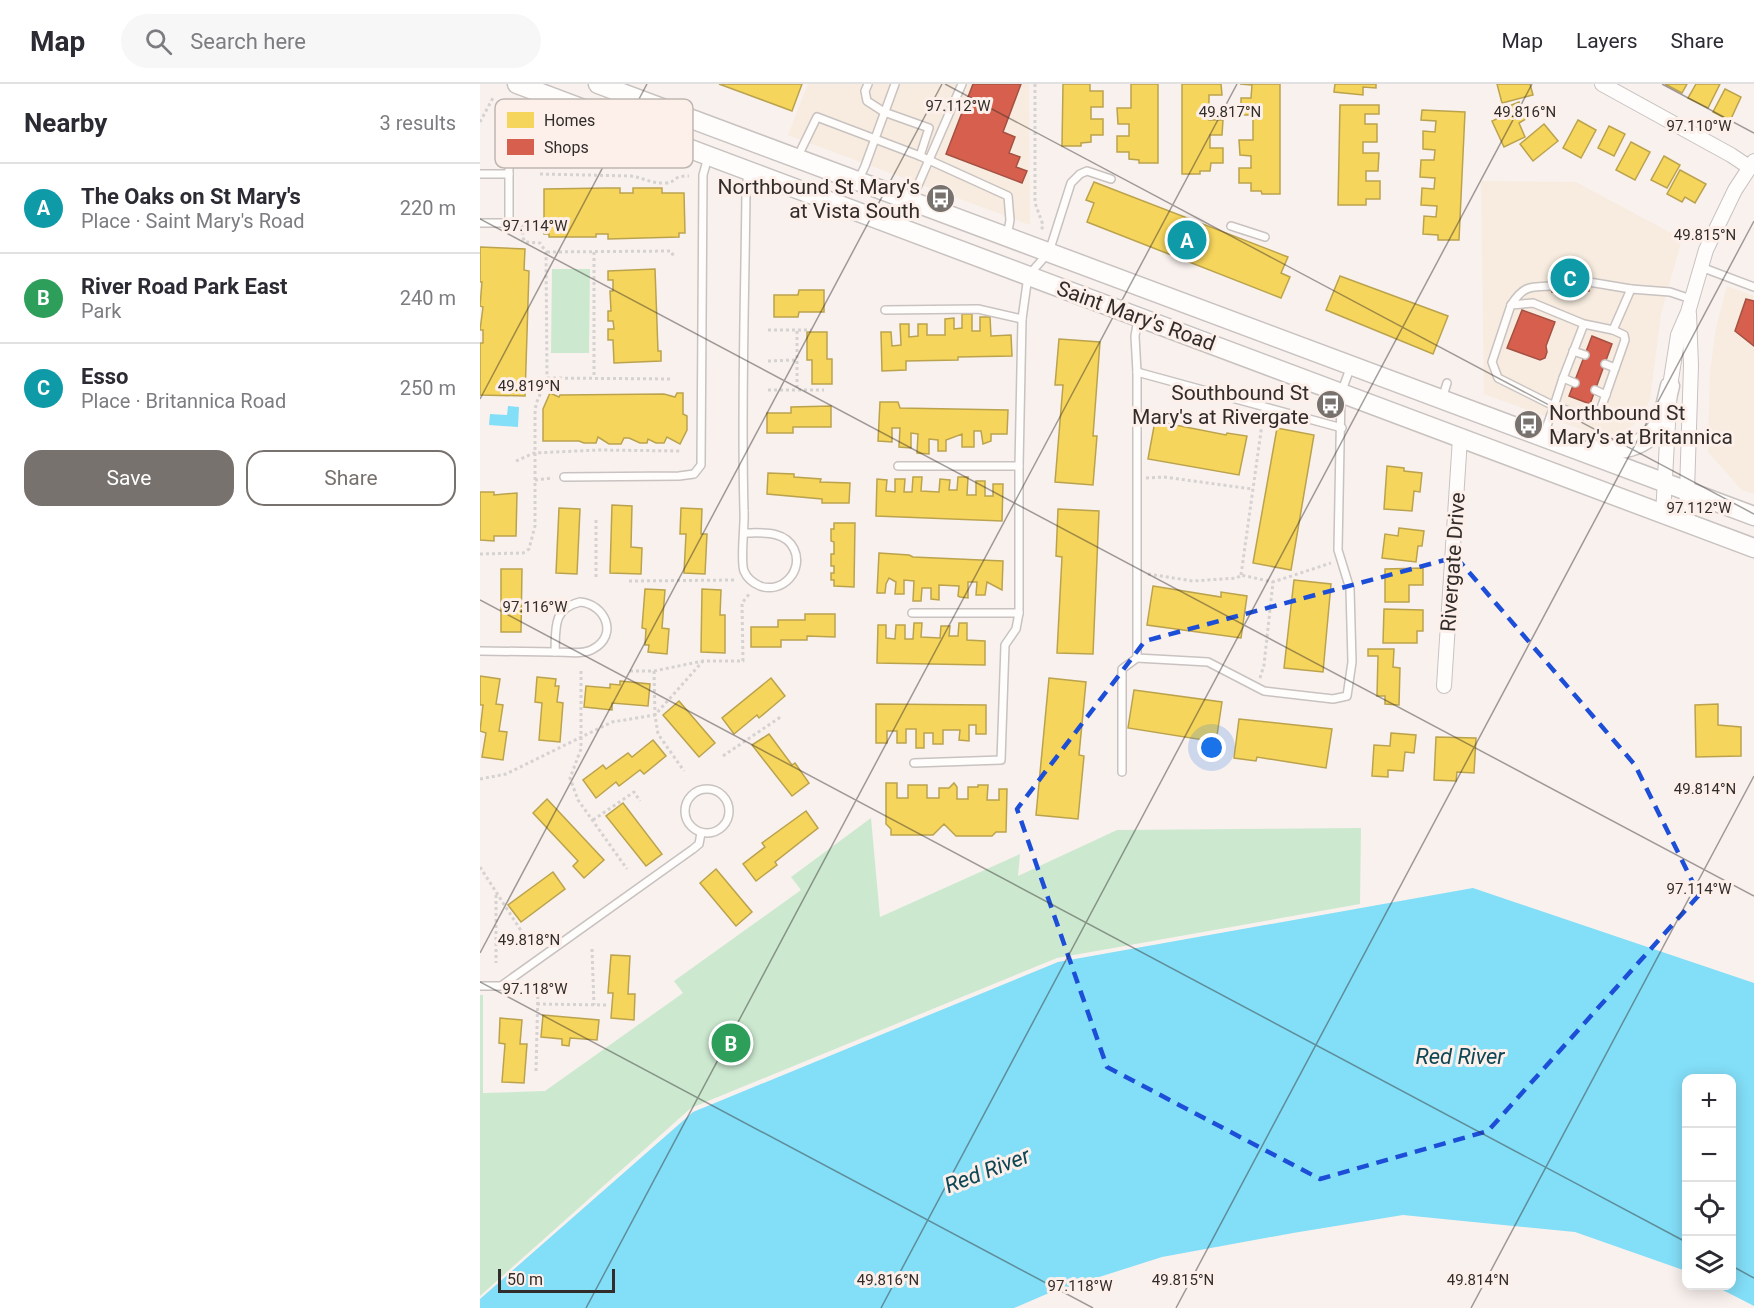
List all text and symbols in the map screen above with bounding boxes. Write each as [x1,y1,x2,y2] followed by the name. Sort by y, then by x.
[121,14,541,68] search box
[30,25,85,58] text: Map
[142,25,175,58] icon: search
[190,29,306,54] text: Search here
[1501,29,1543,53] text: Map
[1576,29,1637,53] text: Layers
[1670,29,1724,53] text: Share
[925,97,991,115] text: 97.112°W
[495,99,693,168] legend
[1199,103,1261,121] text: 49.817°N
[1494,103,1556,121] text: 49.816°N
[24,108,107,138] text: Nearby
[380,111,456,135] text: 3 results
[544,111,595,130] text: Homes
[1666,117,1732,135] text: 97.110°W
[544,138,589,157] text: Shops
[718,175,920,223] place label: Northbound St Mary's at Vista South
[925,183,957,215] bus stop icon: Northbound St Mary's at Vista South
[81,184,301,209] text: The Oaks on St Mary's
[37,196,50,220] text: A
[400,196,456,220] text: 220 m
[81,209,305,233] text: Place · Saint Mary's Road
[502,217,568,235] text: 97.114°W
[1168,218,1206,262] pin: A
[1674,226,1736,244] text: 49.815°N
[1550,256,1590,300] pin: C
[81,274,287,299] text: River Road Park East
[1053,276,1219,356] street label: Saint Mary's Road
[37,286,50,310] text: B
[400,286,456,310] text: 240 m
[81,299,121,323] text: Park
[81,364,128,389] text: Esso
[37,376,50,400] text: C
[400,376,456,400] text: 250 m
[498,377,560,395] text: 49.819°N
[1132,381,1309,429] place label: Southbound St Mary's at Rivergate
[81,389,286,413] text: Place · Britannica Road
[1314,389,1346,421] bus stop icon: Southbound St Mary's at Rivergate
[1549,401,1733,449] place label: Northbound St Mary's at Britannica
[1512,409,1544,441] bus stop icon: Northbound St Mary's at Britannica
[24,450,234,506] button: Save
[246,450,456,506] button: Share
[1436,491,1470,633] street label: Rivergate Drive
[1666,499,1732,517] text: 97.112°W
[502,598,568,616] text: 97.116°W
[1197,733,1226,762] your location
[1674,780,1736,798] text: 49.814°N
[1666,880,1732,898] text: 97.114°W
[498,931,560,949] text: 49.818°N
[502,980,568,998] text: 97.118°W
[712,1020,750,1066] pin: B
[1416,1044,1505,1069] water label: Red River
[1682,1074,1736,1290] map controls
[1682,1074,1736,1128] button: +
[1682,1128,1736,1182] button: −
[941,1143,1034,1198] water label: Red River
[1682,1182,1736,1236] button: locate
[1682,1236,1736,1290] button: layers
[498,1266,615,1294] scale bar
[507,1270,543,1289] text: 50 m
[857,1271,919,1289] text: 49.816°N
[1152,1271,1214,1289] text: 49.815°N
[1447,1271,1509,1289] text: 49.814°N
[1047,1277,1113,1295] text: 97.118°W

